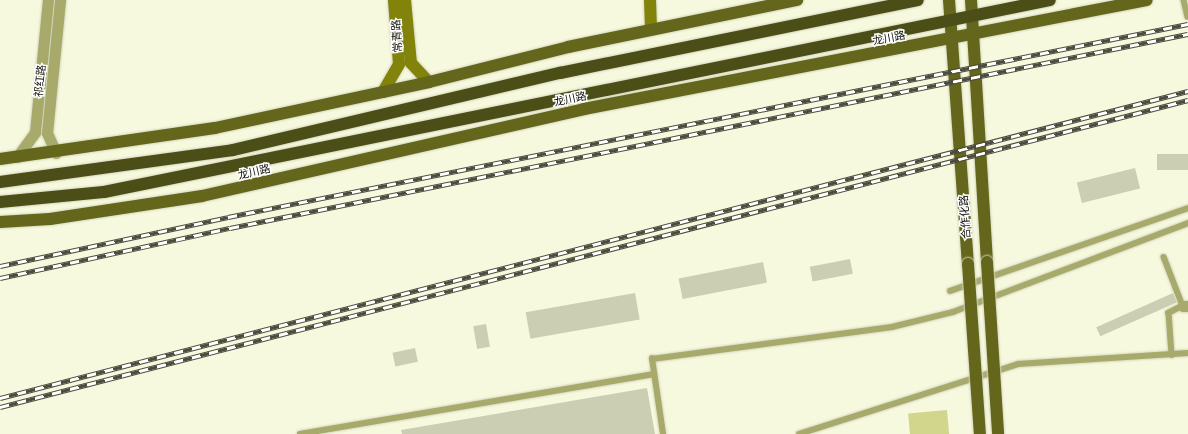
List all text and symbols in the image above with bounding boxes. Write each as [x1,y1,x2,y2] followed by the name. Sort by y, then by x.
[389,19,405,53] street label: 常青路
[872,28,906,48] street label: 龙川路
[32,64,48,98] street label: 祁红路
[552,89,588,109] street label: 龙川路
[236,162,272,182] street label: 龙川路
[957,195,973,239] street label: 合作化路

